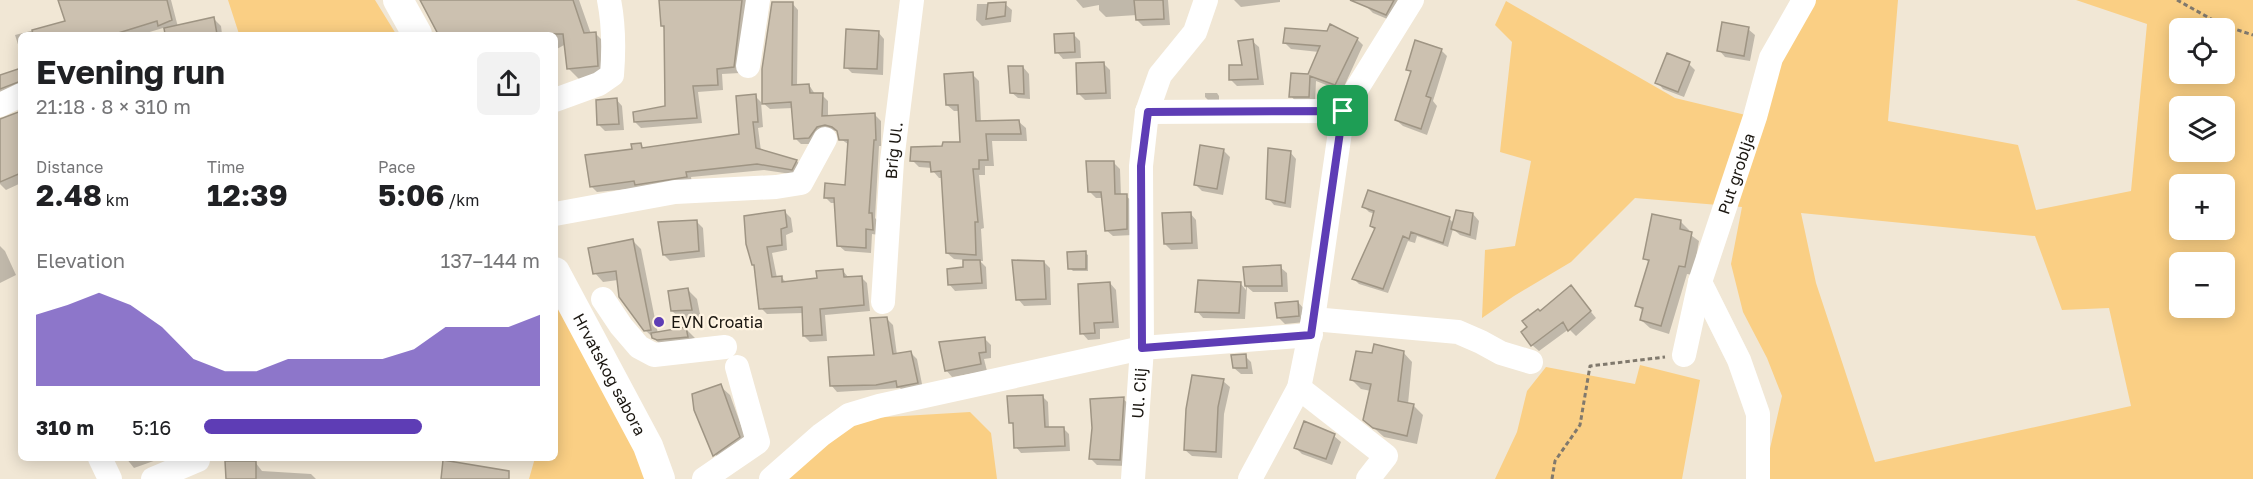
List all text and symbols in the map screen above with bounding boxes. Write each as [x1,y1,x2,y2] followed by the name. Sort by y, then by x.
[2169,18,2235,318] map controls
[2169,18,2235,84] button: locate
[36,52,225,91] text: Evening run
[477,52,540,115] button: share
[1317,85,1368,136] pin
[36,94,191,118] text: 21:18 · 8 × 310 m
[1326,94,1359,127] icon: arrive
[2169,96,2235,162] button: layers
[881,121,907,180] street label: Brig Ul.
[1713,130,1759,217] street label: Put groblja
[36,157,103,177] text: Distance
[207,157,245,177] text: Time
[378,157,415,177] text: Pace
[2169,174,2235,240] button: +
[36,177,102,213] text: 2.48
[207,177,288,213] text: 12:39
[378,177,444,213] text: 5:06
[102,190,129,210] text: km
[444,190,479,210] text: /km
[36,248,125,272] text: Elevation
[441,248,540,272] text: 137–144 m
[2169,252,2235,318] button: −
[569,310,650,439] street label: Hrvatskog sabora
[671,312,763,332] place label: EVN Croatia
[652,315,666,329] marker: EVN Croatia
[1127,367,1151,419] street label: Ul. Cilj
[36,415,94,439] text: 310 m
[132,415,171,439] text: 5:16

